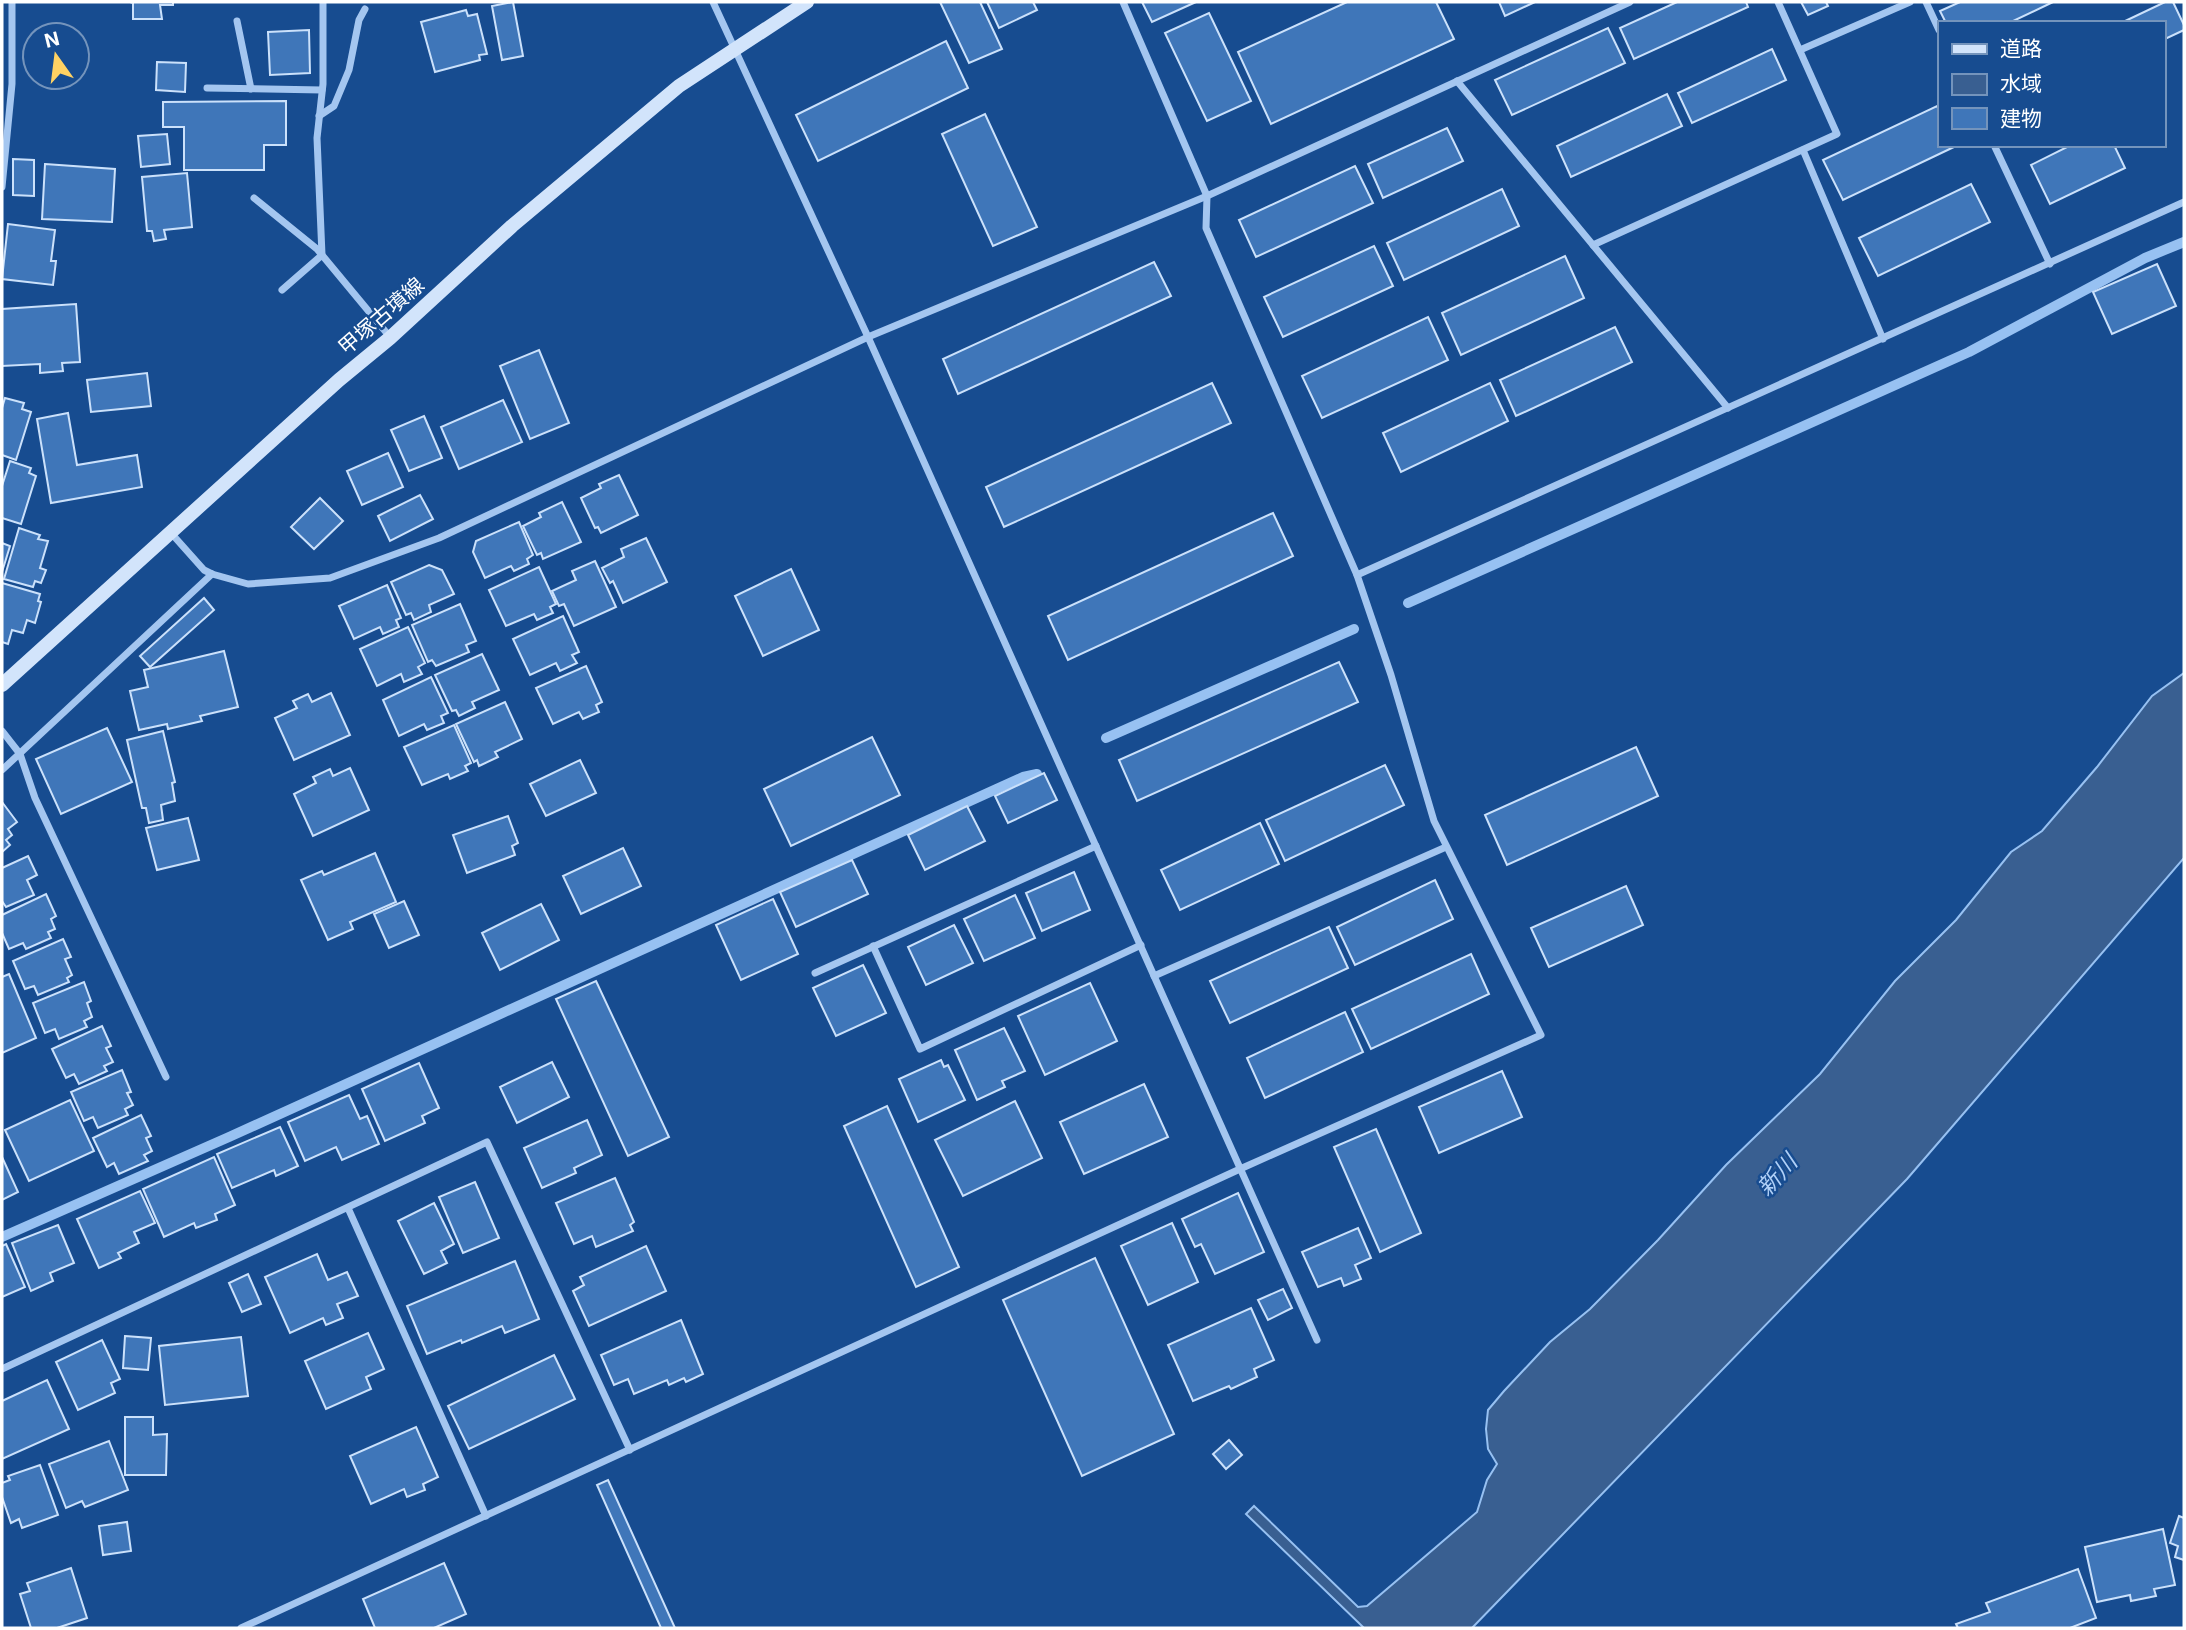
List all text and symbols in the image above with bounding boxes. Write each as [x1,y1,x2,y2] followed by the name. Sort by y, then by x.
[21,21,91,91] north arrow
[1938,21,2165,147] legend
[42,27,62,53] text: N
[2000,36,2042,61] text: 道路
[2000,71,2042,96] text: 水域
[2000,106,2042,131] text: 建物
[333,272,429,360] street label: 甲塚古墳線
[1751,1146,1805,1201] water label: 新川

